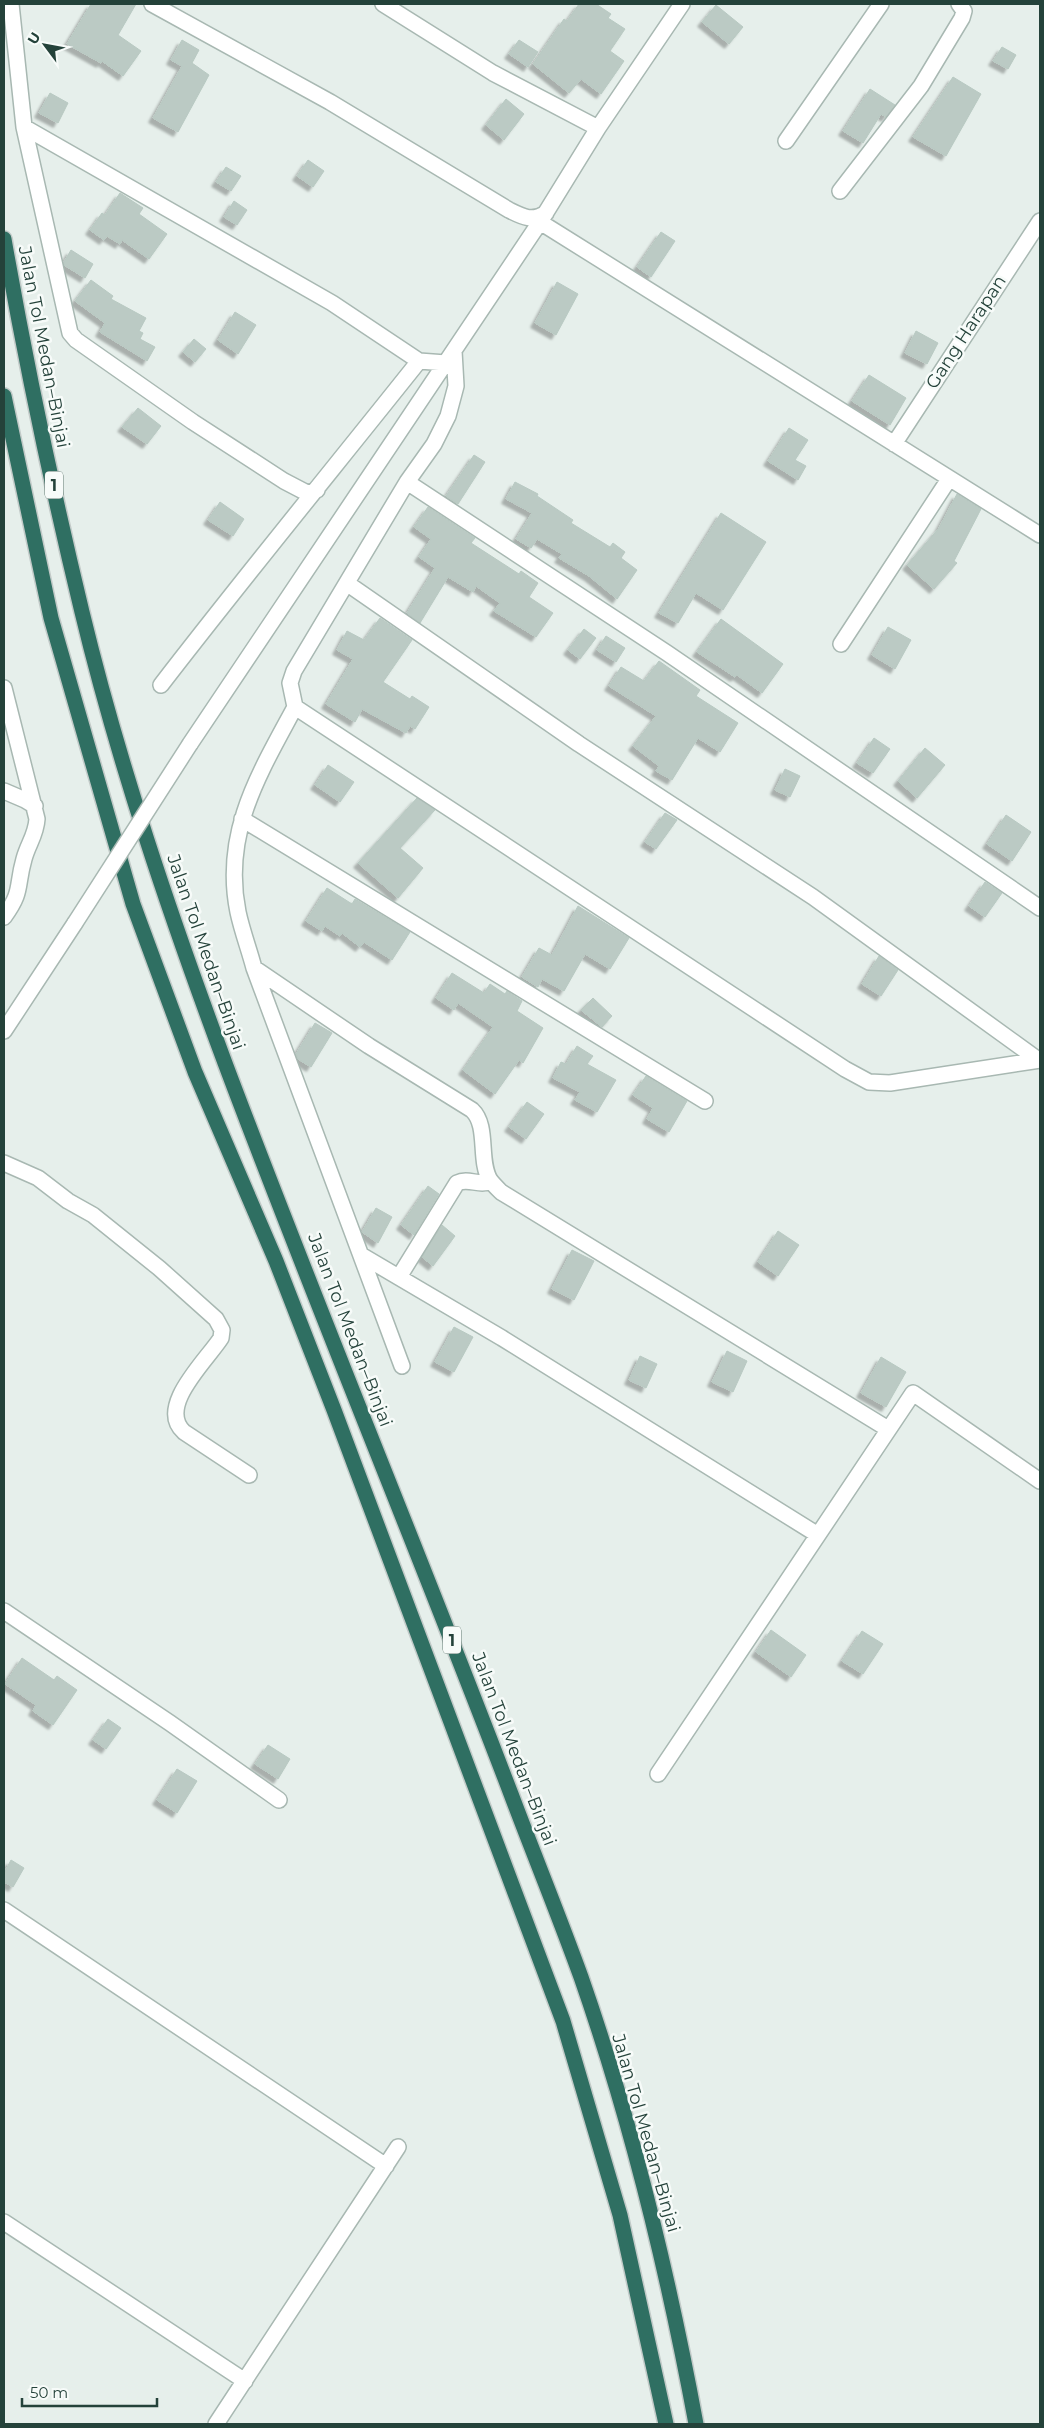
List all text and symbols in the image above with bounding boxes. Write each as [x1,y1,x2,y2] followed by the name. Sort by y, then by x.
[20,20,70,70] north arrow
[23,29,45,48] text: U
[13,243,74,450] street label: Jalan Tol Medan–Binjai
[921,271,1011,393] street label: Gang Harapan
[45,472,63,498] road number: 1
[162,850,250,1053] street label: Jalan Tol Medan–Binjai
[303,1229,397,1430] street label: Jalan Tol Medan–Binjai
[443,1626,461,1654] road number: 1
[467,1648,561,1849] street label: Jalan Tol Medan–Binjai
[607,2030,685,2235] street label: Jalan Tol Medan–Binjai
[22,2376,158,2408] scale bar
[30,2383,68,2402] text: 50 m

